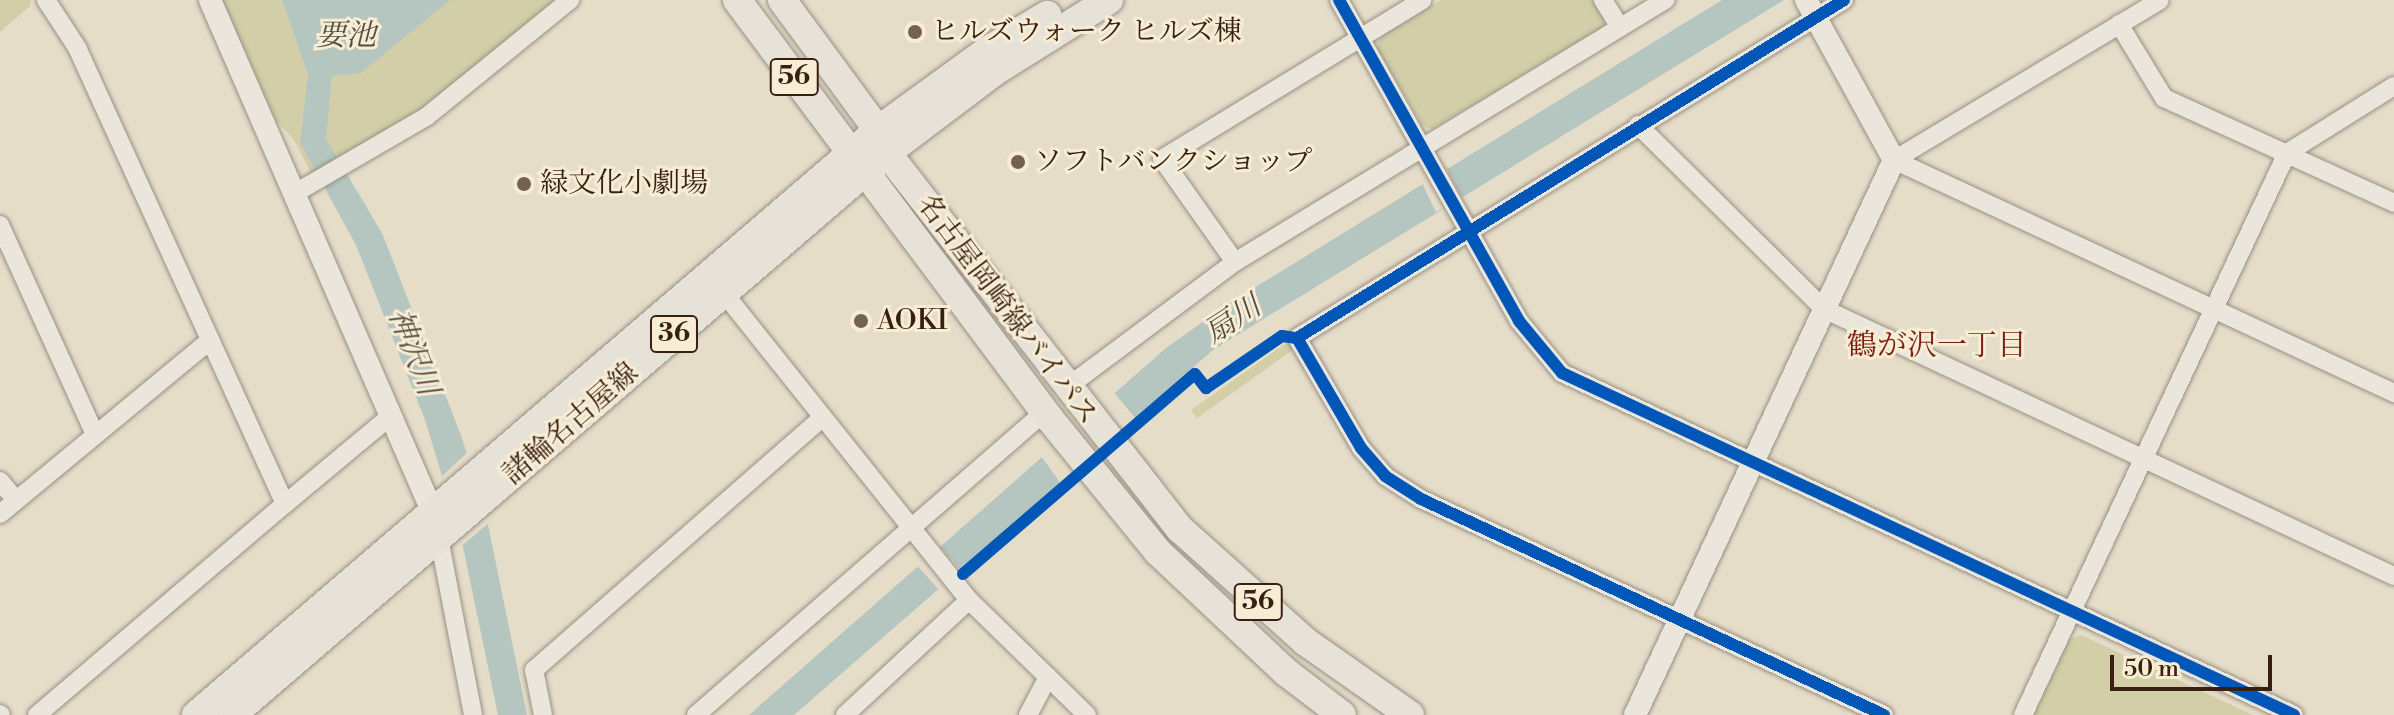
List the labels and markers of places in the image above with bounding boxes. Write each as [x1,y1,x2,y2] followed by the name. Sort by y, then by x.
[931,15,1245,49] place label: ヒルズウォーク ヒルズ棟
[906,23,924,41] marker: ヒルズウォーク ヒルズ棟
[1034,145,1314,179] place label: ソフトバンクショップ
[1009,153,1027,171] marker: ソフトバンクショップ
[540,167,708,201] place label: 緑文化小劇場
[515,175,533,193] marker: 緑文化小劇場
[877,304,948,338] place label: AOKI
[852,312,870,330] marker: AOKI

